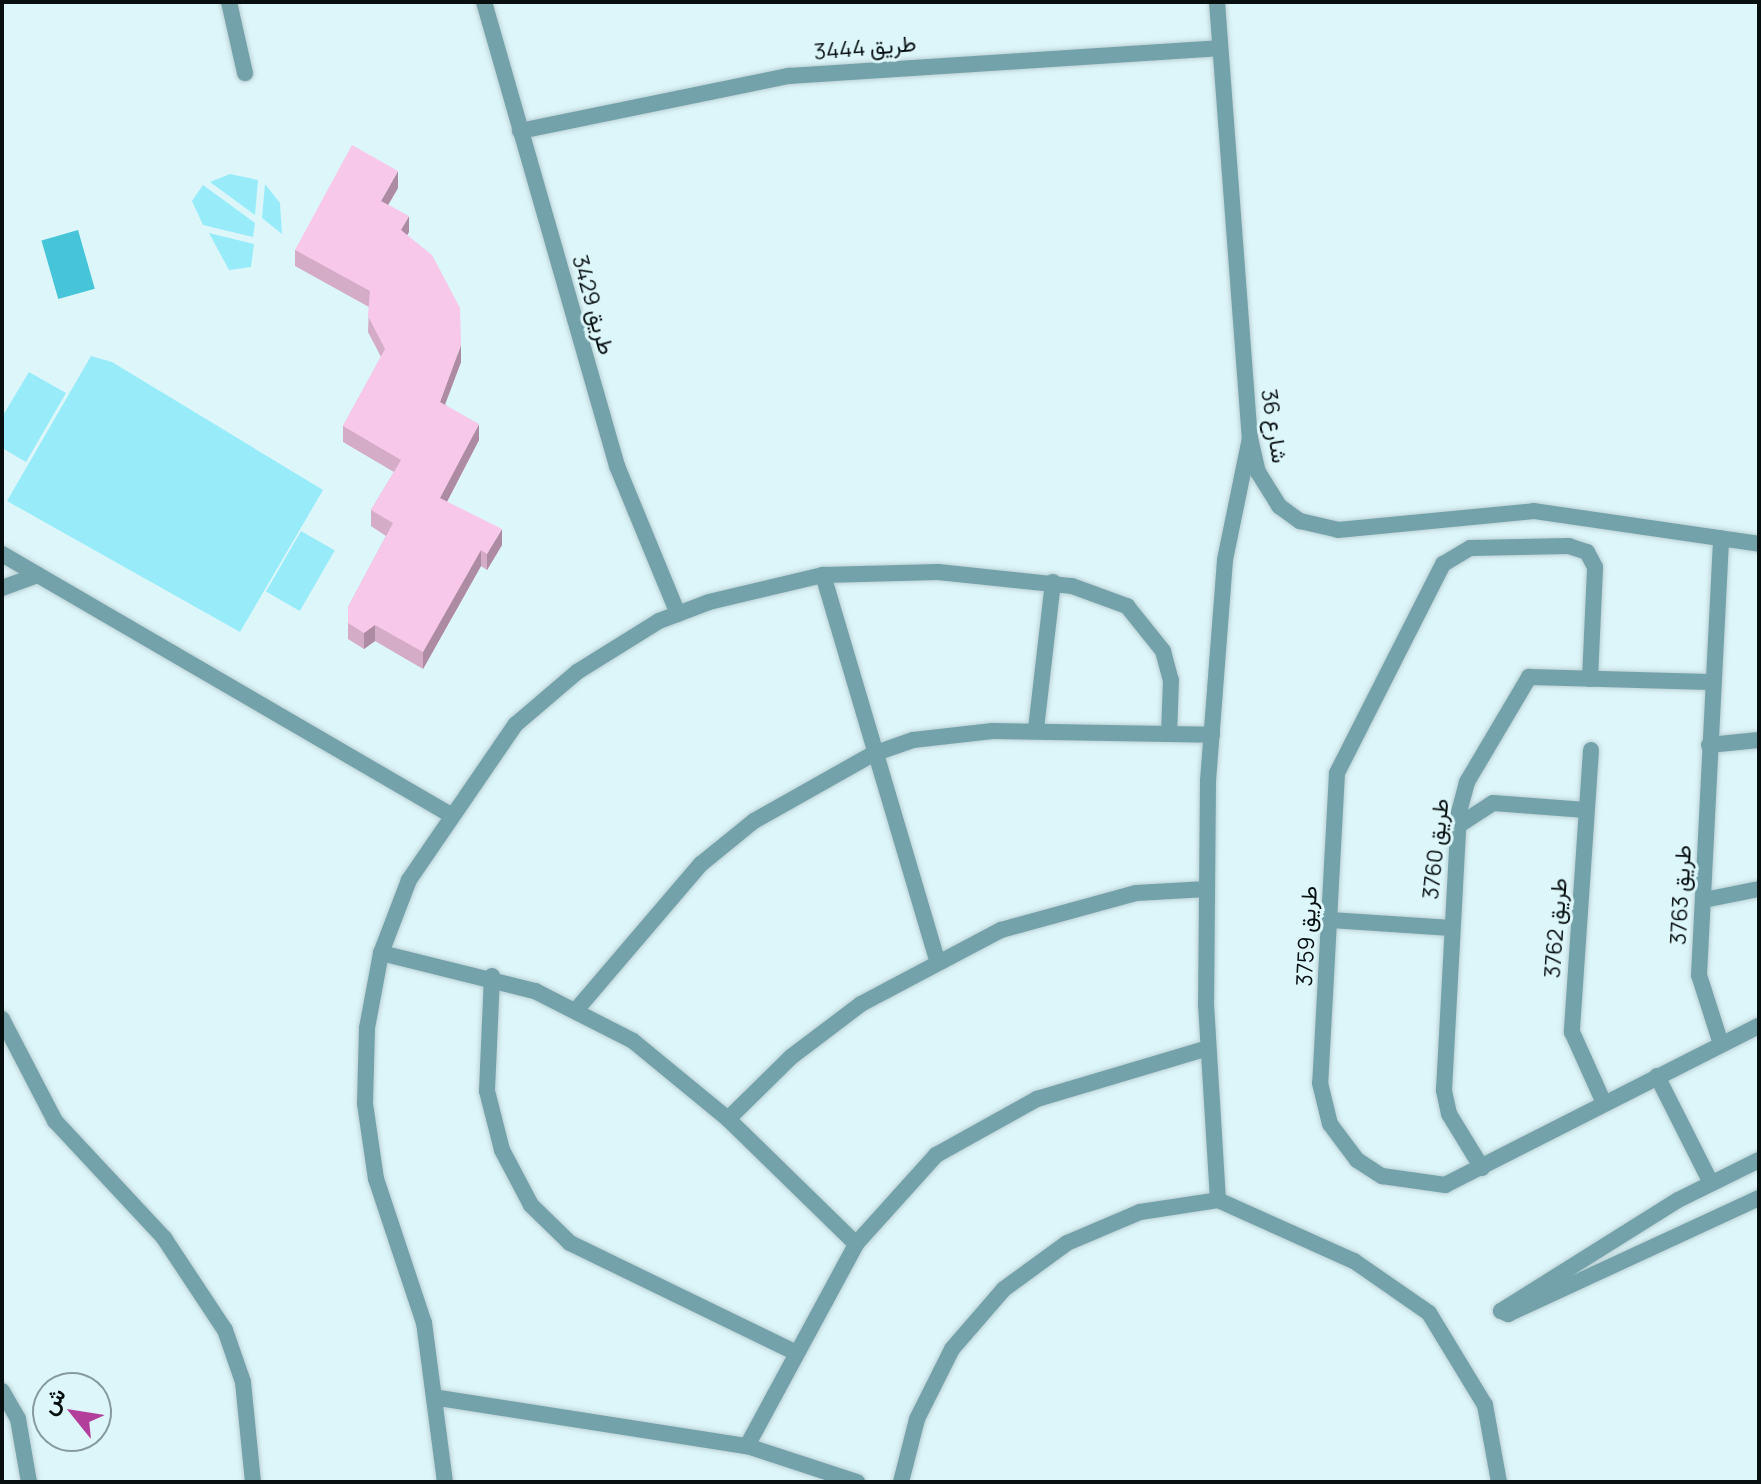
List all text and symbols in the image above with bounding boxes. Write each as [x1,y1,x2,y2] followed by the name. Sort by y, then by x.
[813,30,917,66] street label: طريق 3444
[566,252,620,358] street label: طريق 3429
[1255,387,1293,465] street label: شارع 36
[1418,797,1454,901] street label: طريق 3760
[1665,844,1697,946] street label: طريق 3763
[1539,877,1573,979] street label: طريق 3762
[1291,885,1323,987] street label: طريق 3759
[32,1372,112,1452] north arrow
[33,1382,73,1420] text: ش

